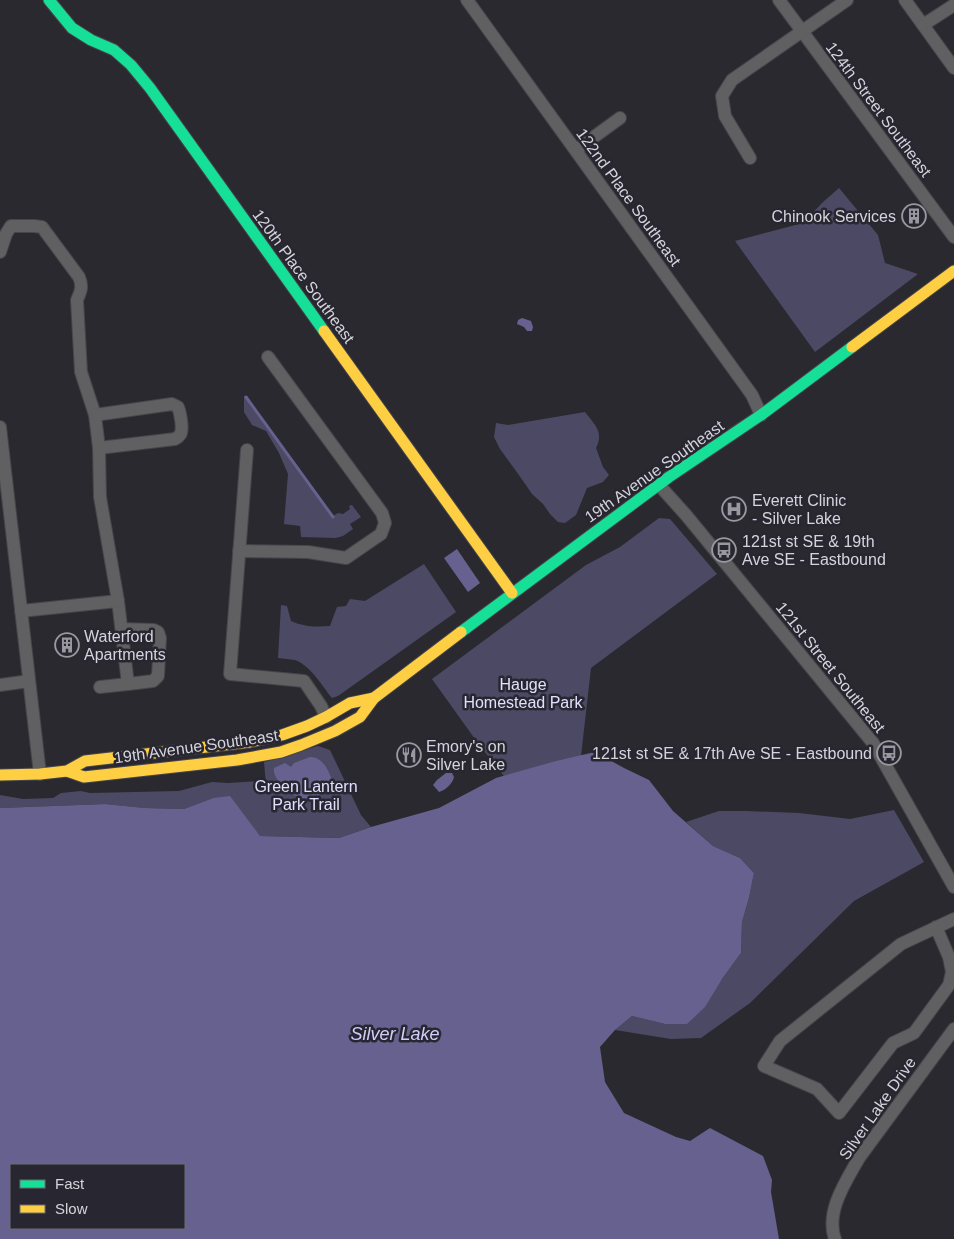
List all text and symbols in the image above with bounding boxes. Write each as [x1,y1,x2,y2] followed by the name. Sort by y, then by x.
[823,39,935,180] street label: 124th Street Southeast
[573,125,684,270] street label: 122nd Place Southeast
[901,203,927,229] building icon: Chinook Services
[249,206,358,347] street label: 120th Place Southeast
[772,208,896,225] place label: Chinook Services
[582,417,727,526] street label: 19th Avenue Southeast
[752,492,846,527] place label: Everett Clinic - Silver Lake
[721,496,747,522] hospital icon: Everett Clinic - Silver Lake
[742,533,886,568] place label: 121st st SE & 19th Ave SE - Eastbound
[711,537,737,563] bus stop icon: 121st st SE & 19th Ave SE - Eastbound
[773,599,889,736] street label: 121st Street Southeast
[84,628,166,663] place label: Waterford Apartments
[54,632,80,658] building icon: Waterford Apartments
[463,676,584,711] park label: Hauge Homestead Park
[113,727,280,766] street label: 19th Avenue Southeast
[426,738,506,773] place label: Emory's on Silver Lake
[876,740,902,766] bus stop icon: 121st st SE & 17th Ave SE - Eastbound
[396,742,422,768] restaurant icon: Emory's on Silver Lake
[592,745,872,762] place label: 121st st SE & 17th Ave SE - Eastbound
[254,778,358,813] park label: Green Lantern Park Trail
[350,1024,440,1044] water label: Silver Lake
[836,1054,919,1163] street label: Silver Lake Drive
[10,1164,185,1229] legend
[55,1175,85,1192] text: Fast
[55,1200,88,1217] text: Slow

